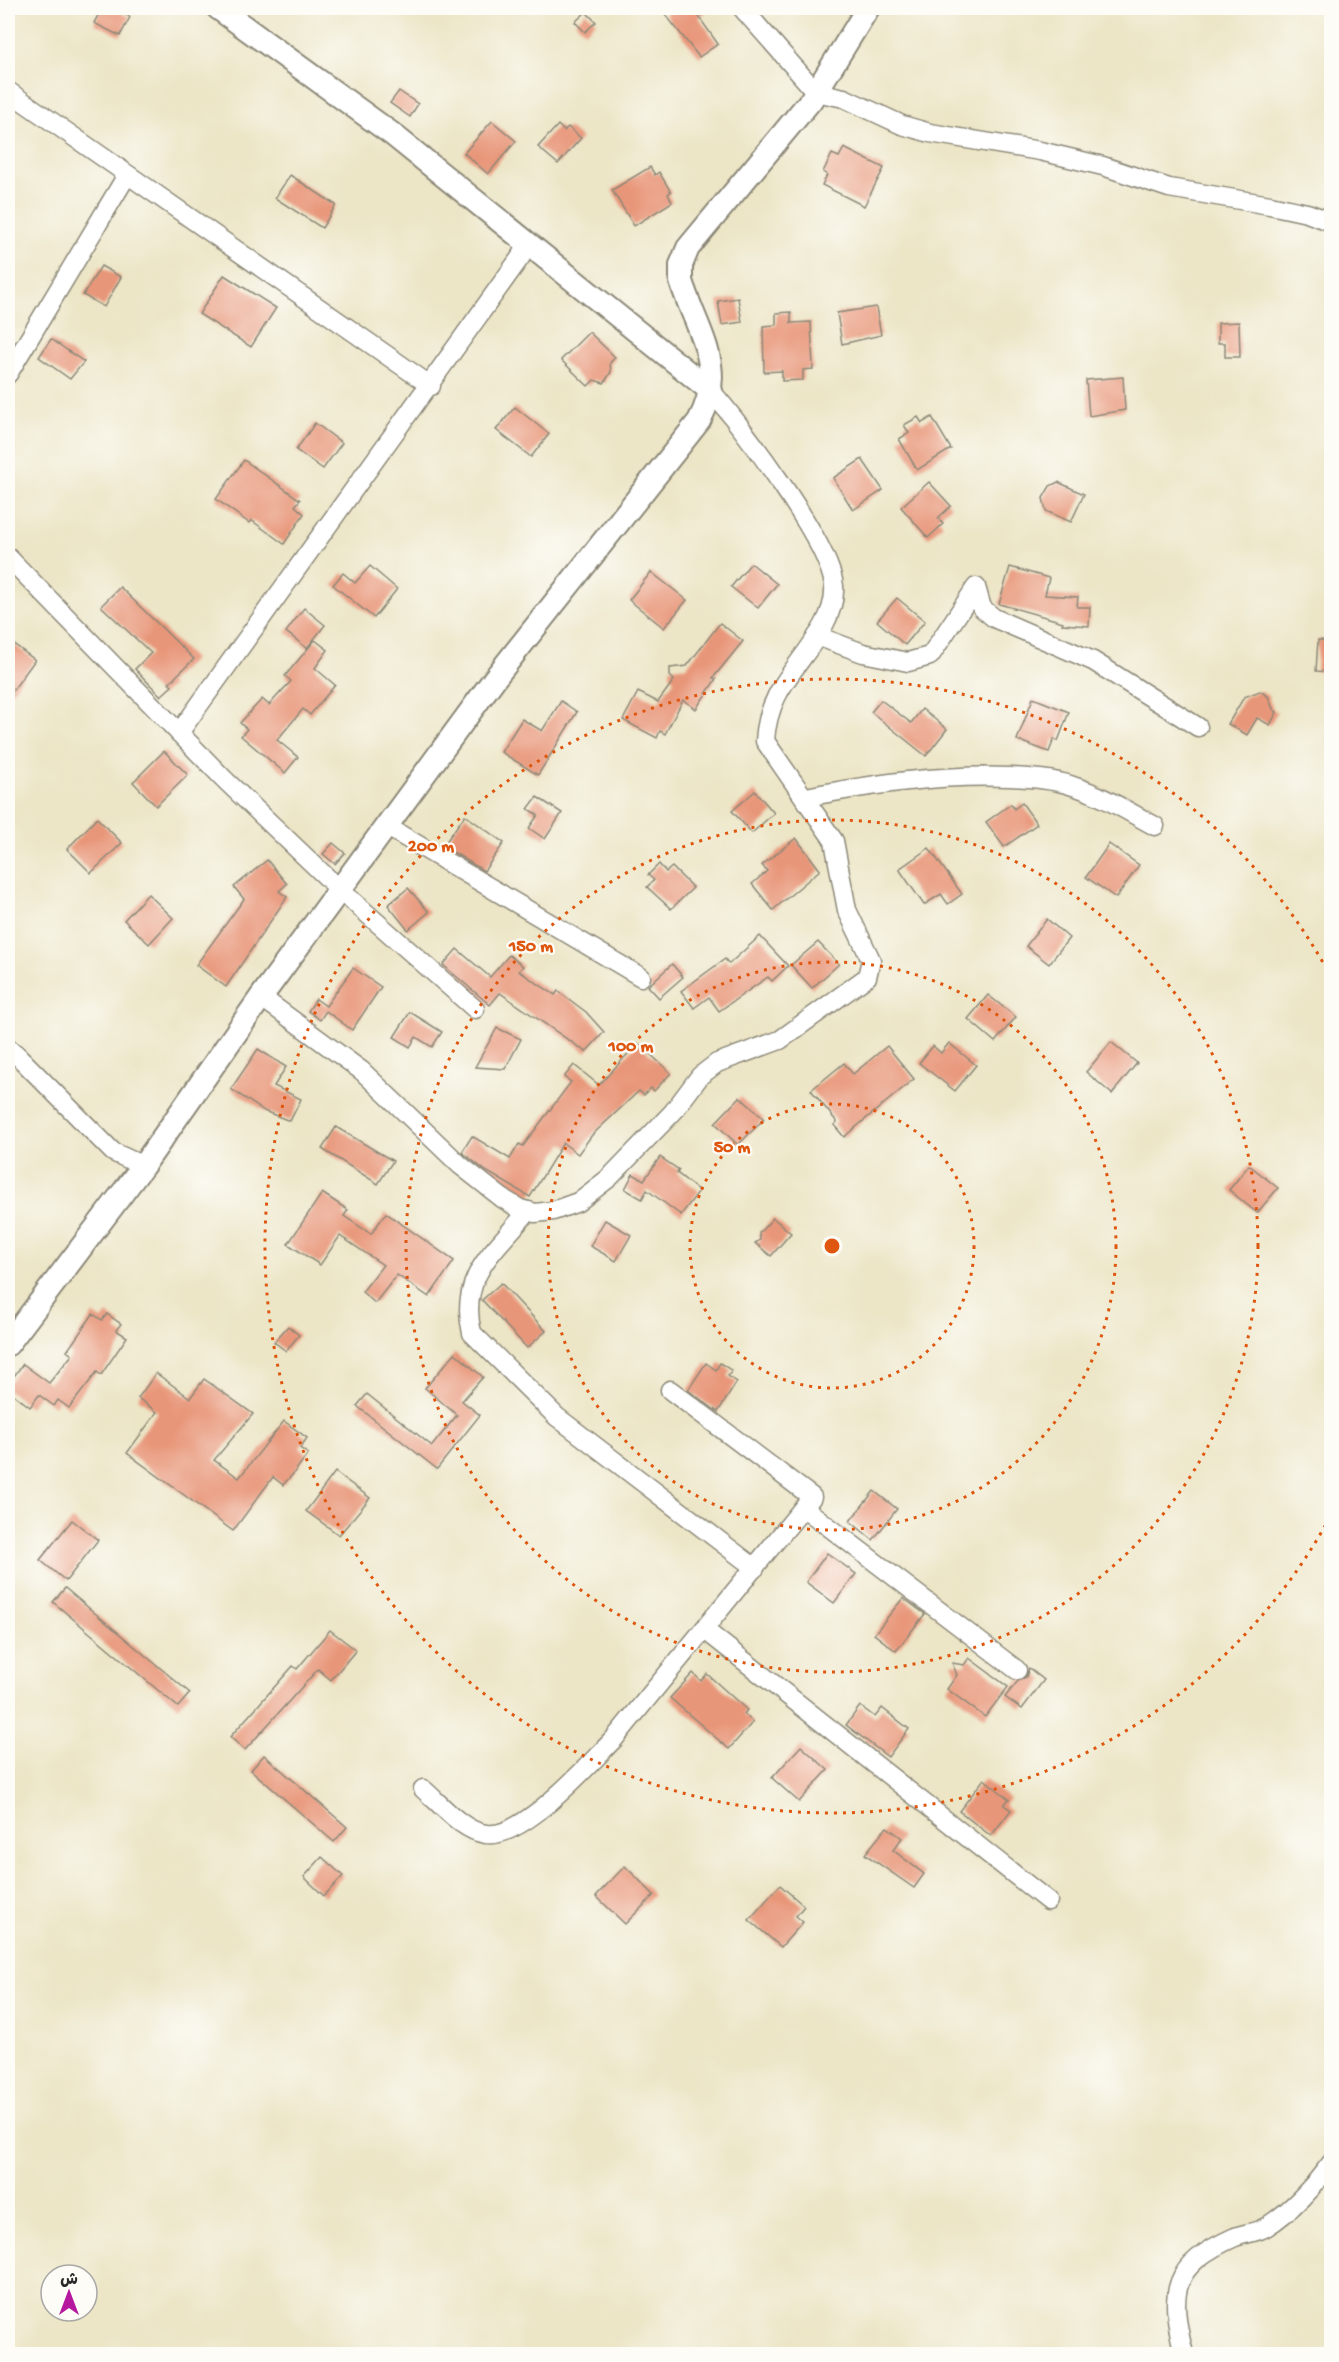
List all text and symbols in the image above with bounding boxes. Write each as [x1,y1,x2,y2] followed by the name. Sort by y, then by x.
[408,837,454,858] text: 200 m
[508,937,553,958] text: 150 m
[608,1037,654,1058] text: 100 m
[714,1138,751,1159] text: 50 m
[822,1236,842,1256] centre of rings
[39,2263,99,2323] north arrow
[60,2272,78,2291] text: ش

